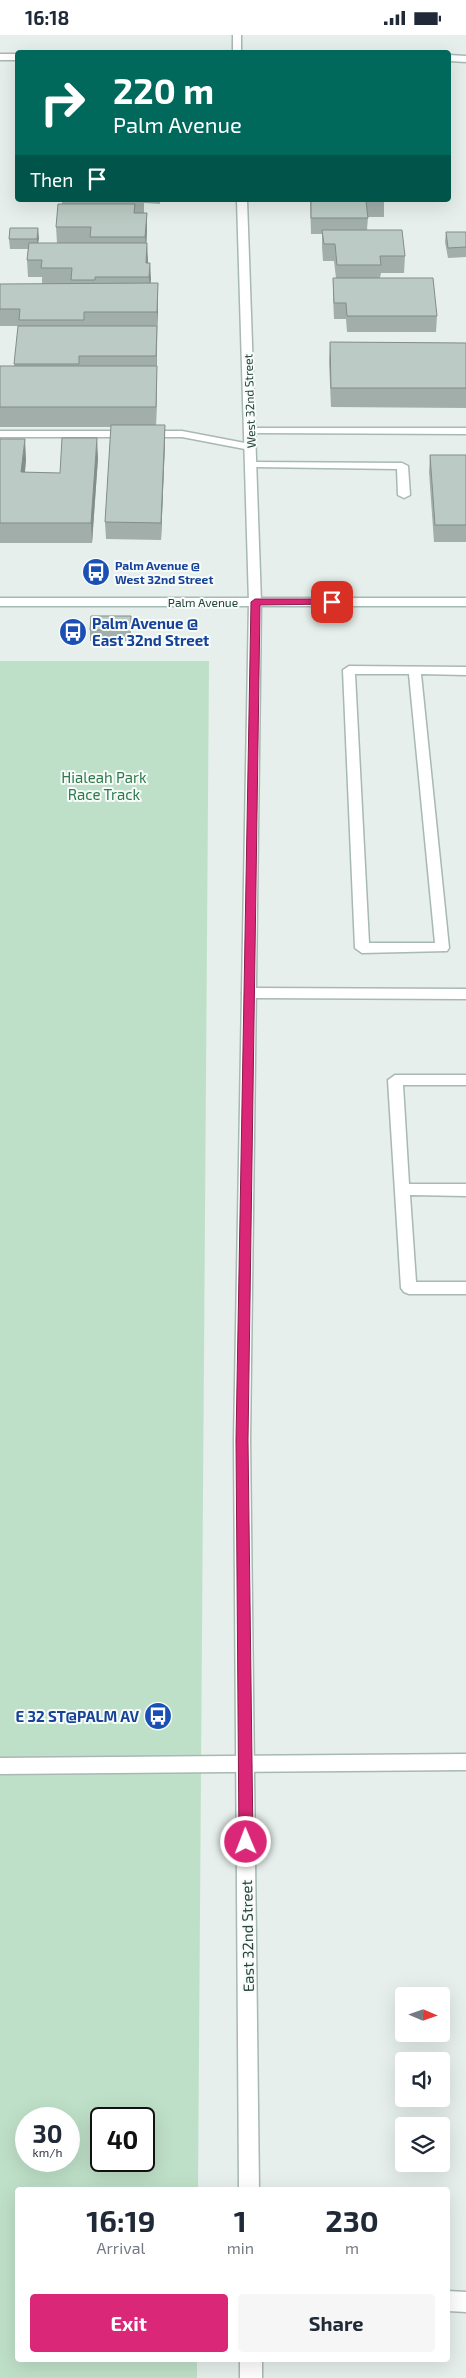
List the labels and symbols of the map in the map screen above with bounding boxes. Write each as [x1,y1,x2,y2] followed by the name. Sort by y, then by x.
[240,353,258,448] street label: West 32nd Street
[81,557,111,587] bus stop icon: Palm Avenue @ West 32nd Street
[115,558,213,586] place label: Palm Avenue @ West 32nd Street
[311,581,353,623] pin
[168,595,238,609] street label: Palm Avenue
[92,614,209,649] place label: Palm Avenue @ East 32nd Street
[58,617,88,647] bus stop icon: Palm Avenue @ East 32nd Street
[61,768,147,803] park label: Hialeah Park Race Track
[143,1701,173,1731] bus stop icon: E 32 ST@PALM AV
[16,1707,139,1725] place label: E 32 ST@PALM AV
[219,1815,271,1867] position arrow
[237,1879,257,1992] street label: East 32nd Street
[395,1987,450,2043] north arrow
[90,2107,155,2172] speed limit sign: 40

